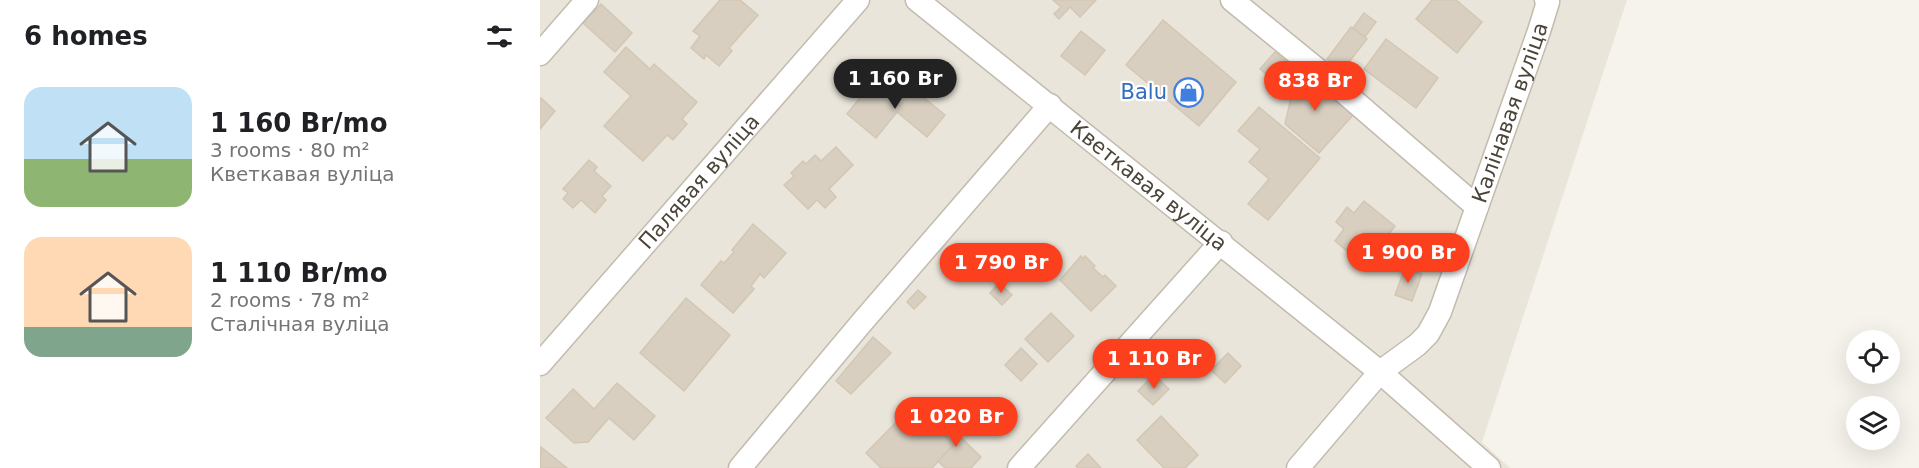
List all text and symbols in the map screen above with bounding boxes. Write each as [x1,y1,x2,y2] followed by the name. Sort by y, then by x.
[483,20,516,53] icon: filters
[1467,20,1553,206] street label: Калінавая вуліца
[24,21,148,51] text: 6 homes
[833,59,957,110] pin: 1 160 Br
[1266,61,1364,112] pin: 838 Br
[848,66,942,90] text: 1 160 Br
[1278,68,1352,92] text: 838 Br
[1172,76,1204,108] shop icon: Balu
[1121,80,1167,104] place label: Balu
[210,108,388,138] text: 1 160 Br/mo
[634,110,764,254] street label: Палявая вуліца
[72,111,144,183] icon: home
[1065,116,1232,256] street label: Кветкавая вуліца
[210,138,370,162] text: 3 rooms · 80 m²
[210,162,395,186] text: Кветкавая вуліца
[1346,233,1470,284] pin: 1 900 Br
[1361,240,1455,264] text: 1 900 Br
[939,243,1063,294] pin: 1 790 Br
[954,250,1048,274] text: 1 790 Br
[210,258,388,288] text: 1 110 Br/mo
[72,261,144,333] icon: home
[210,288,370,312] text: 2 rooms · 78 m²
[210,312,390,336] text: Сталічная вуліца
[1846,330,1900,450] map controls
[1846,330,1900,384] button: locate
[1092,339,1216,390] pin: 1 110 Br
[1107,346,1201,370] text: 1 110 Br
[1846,396,1900,450] button: layers
[894,397,1018,448] pin: 1 020 Br
[909,404,1003,428] text: 1 020 Br

